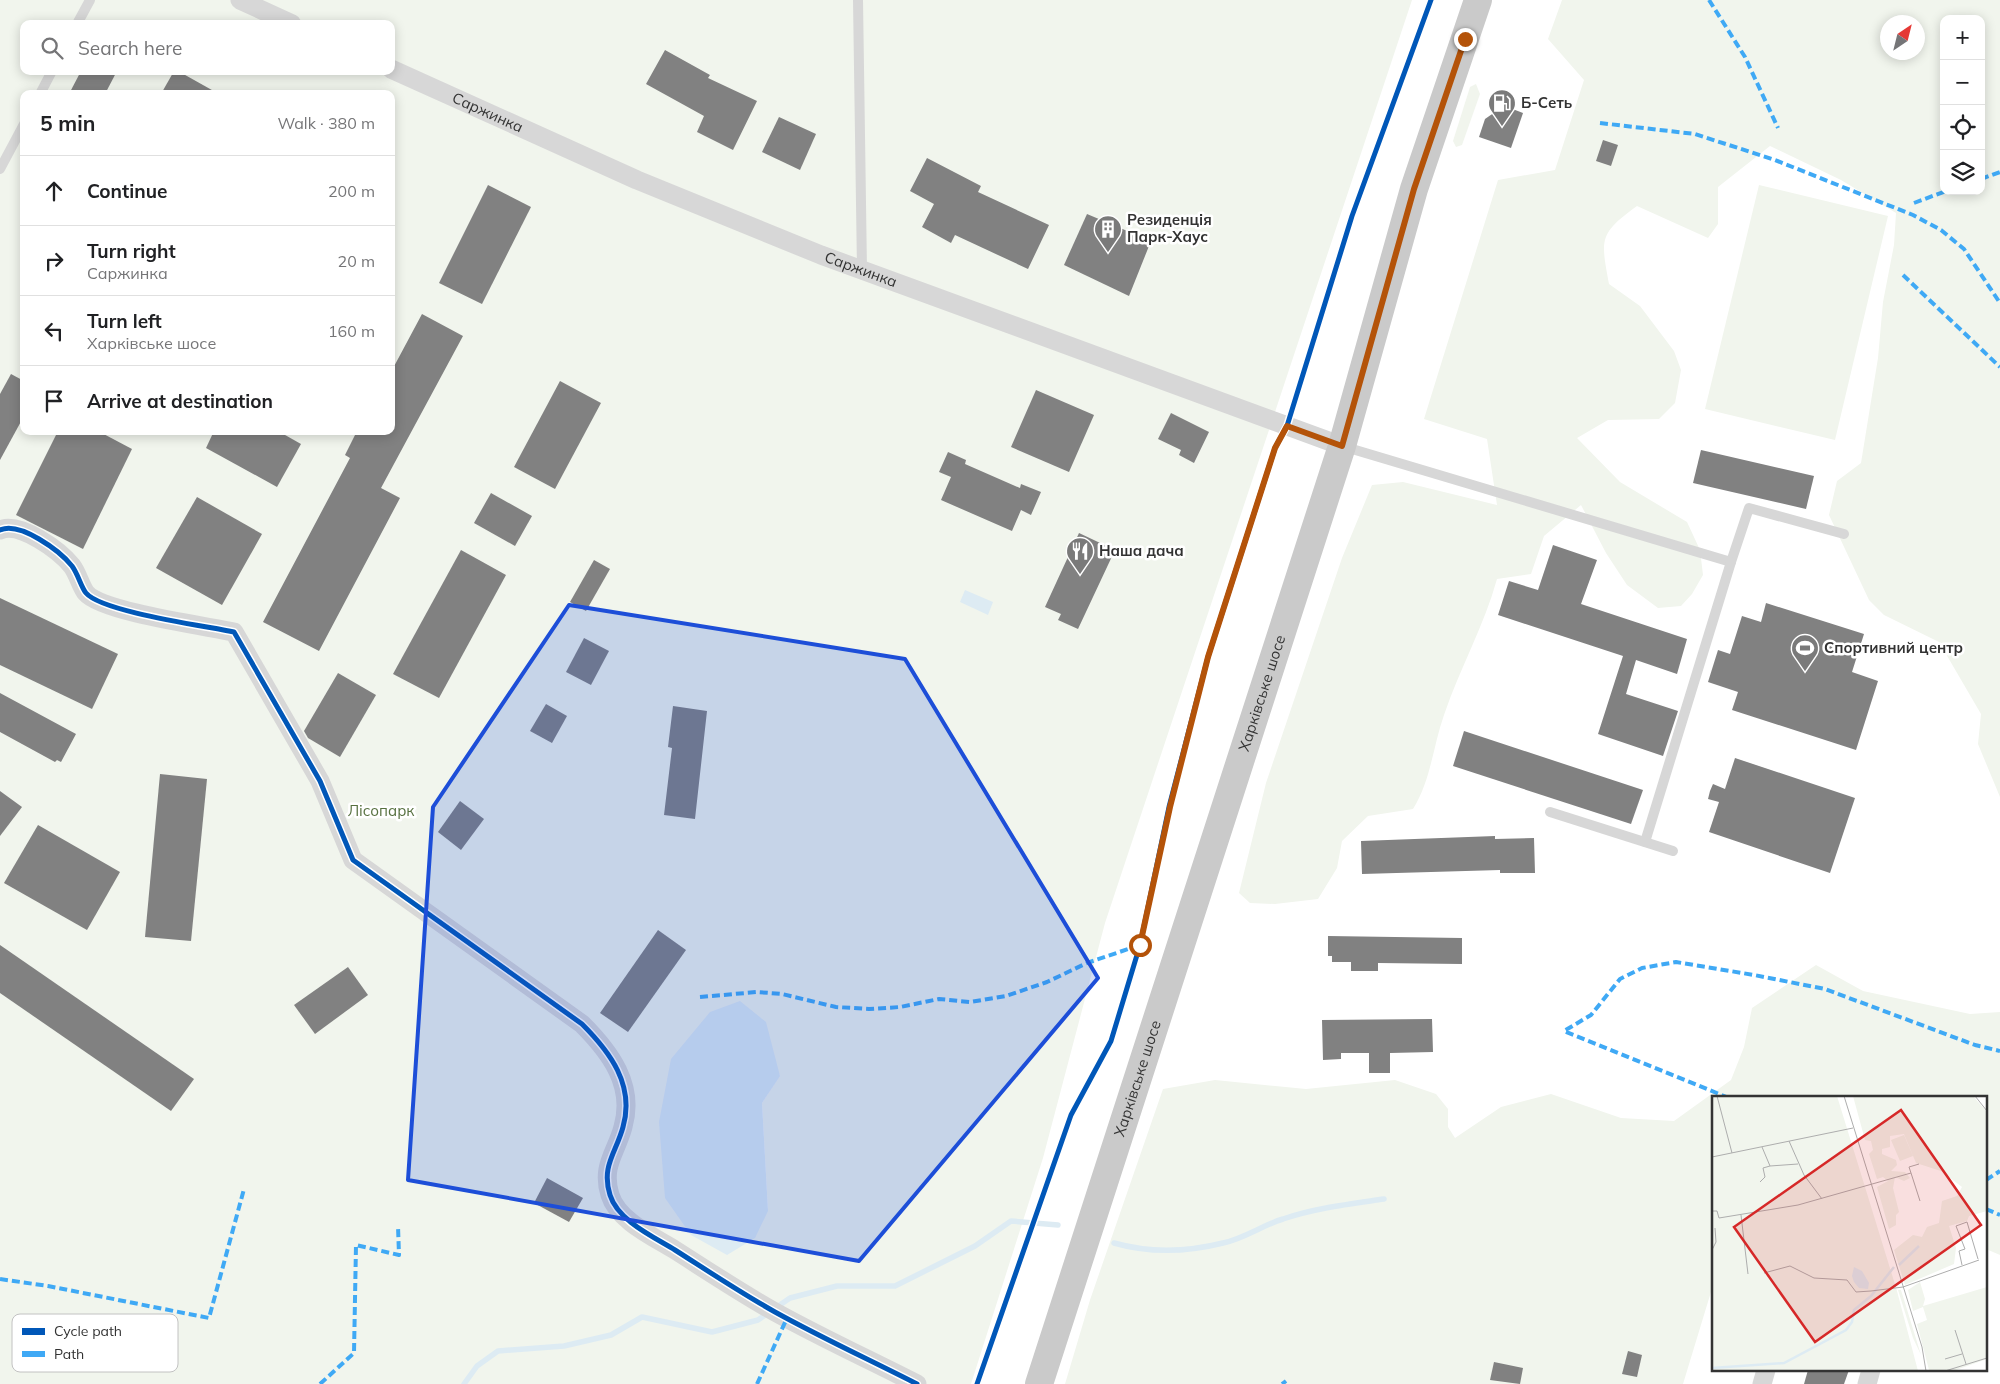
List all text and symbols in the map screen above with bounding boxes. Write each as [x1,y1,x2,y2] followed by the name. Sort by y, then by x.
[1880,15,1925,60] north arrow
[1940,15,1985,195] map controls
[1940,15,1985,60] button: +
[20,20,395,75] search box
[1454,28,1477,51] route end
[38,34,66,62] icon: search
[78,36,182,60] text: Search here
[1940,60,1985,105] button: −
[449,88,526,136] street label: Саржинка
[1487,88,1517,127] fuel station icon: Б-Сеть
[1521,93,1572,112] place label: Б-Сеть
[1940,105,1985,150] button: locate
[40,110,95,136] text: 5 min
[277,113,375,133] text: Walk · 380 m
[1940,150,1985,195] button: layers
[40,177,68,205] icon: ahead
[87,179,167,203] text: Continue
[328,181,375,201] text: 200 m
[1127,210,1212,246] place label: Резиденція Парк-Хаус
[1093,214,1123,253] building icon: Резиденція Парк-Хаус
[87,239,176,263] text: Turn right
[40,247,68,275] icon: right
[822,247,900,291] street label: Саржинка
[338,251,375,271] text: 20 m
[87,263,168,283] text: Саржинка
[87,309,162,333] text: Turn left
[40,317,68,345] icon: left
[328,321,375,341] text: 160 m
[87,333,216,353] text: Харківське шосе
[40,387,68,415] icon: arrive
[87,389,273,413] text: Arrive at destination
[1065,536,1095,575] restaurant icon: Наша дача
[1099,541,1184,560] place label: Наша дача
[1234,632,1289,754] street label: Харківське шосе
[1790,633,1820,672] sports icon: Спортивний центр
[1824,638,1963,657] place label: Спортивний центр
[348,801,415,820] park label: Лісопарк
[1129,934,1152,957] route start
[1110,1018,1165,1139] street label: Харківське шосе
[1712,1096,1988,1372] inset map
[12,1314,178,1372] legend
[54,1322,122,1340] text: Cycle path
[54,1345,84,1363] text: Path

